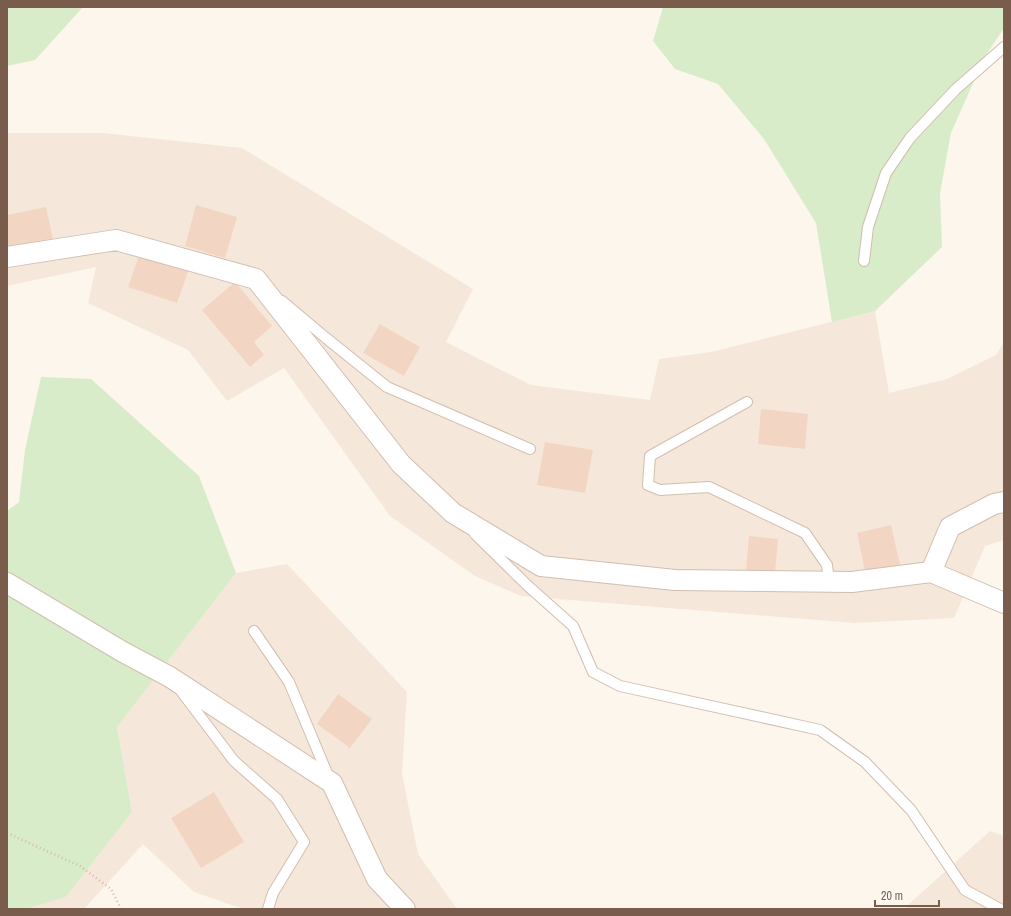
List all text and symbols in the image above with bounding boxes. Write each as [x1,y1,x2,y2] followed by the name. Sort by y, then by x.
[875,882,939,908] scale bar
[881,888,903,904] text: 20 m

